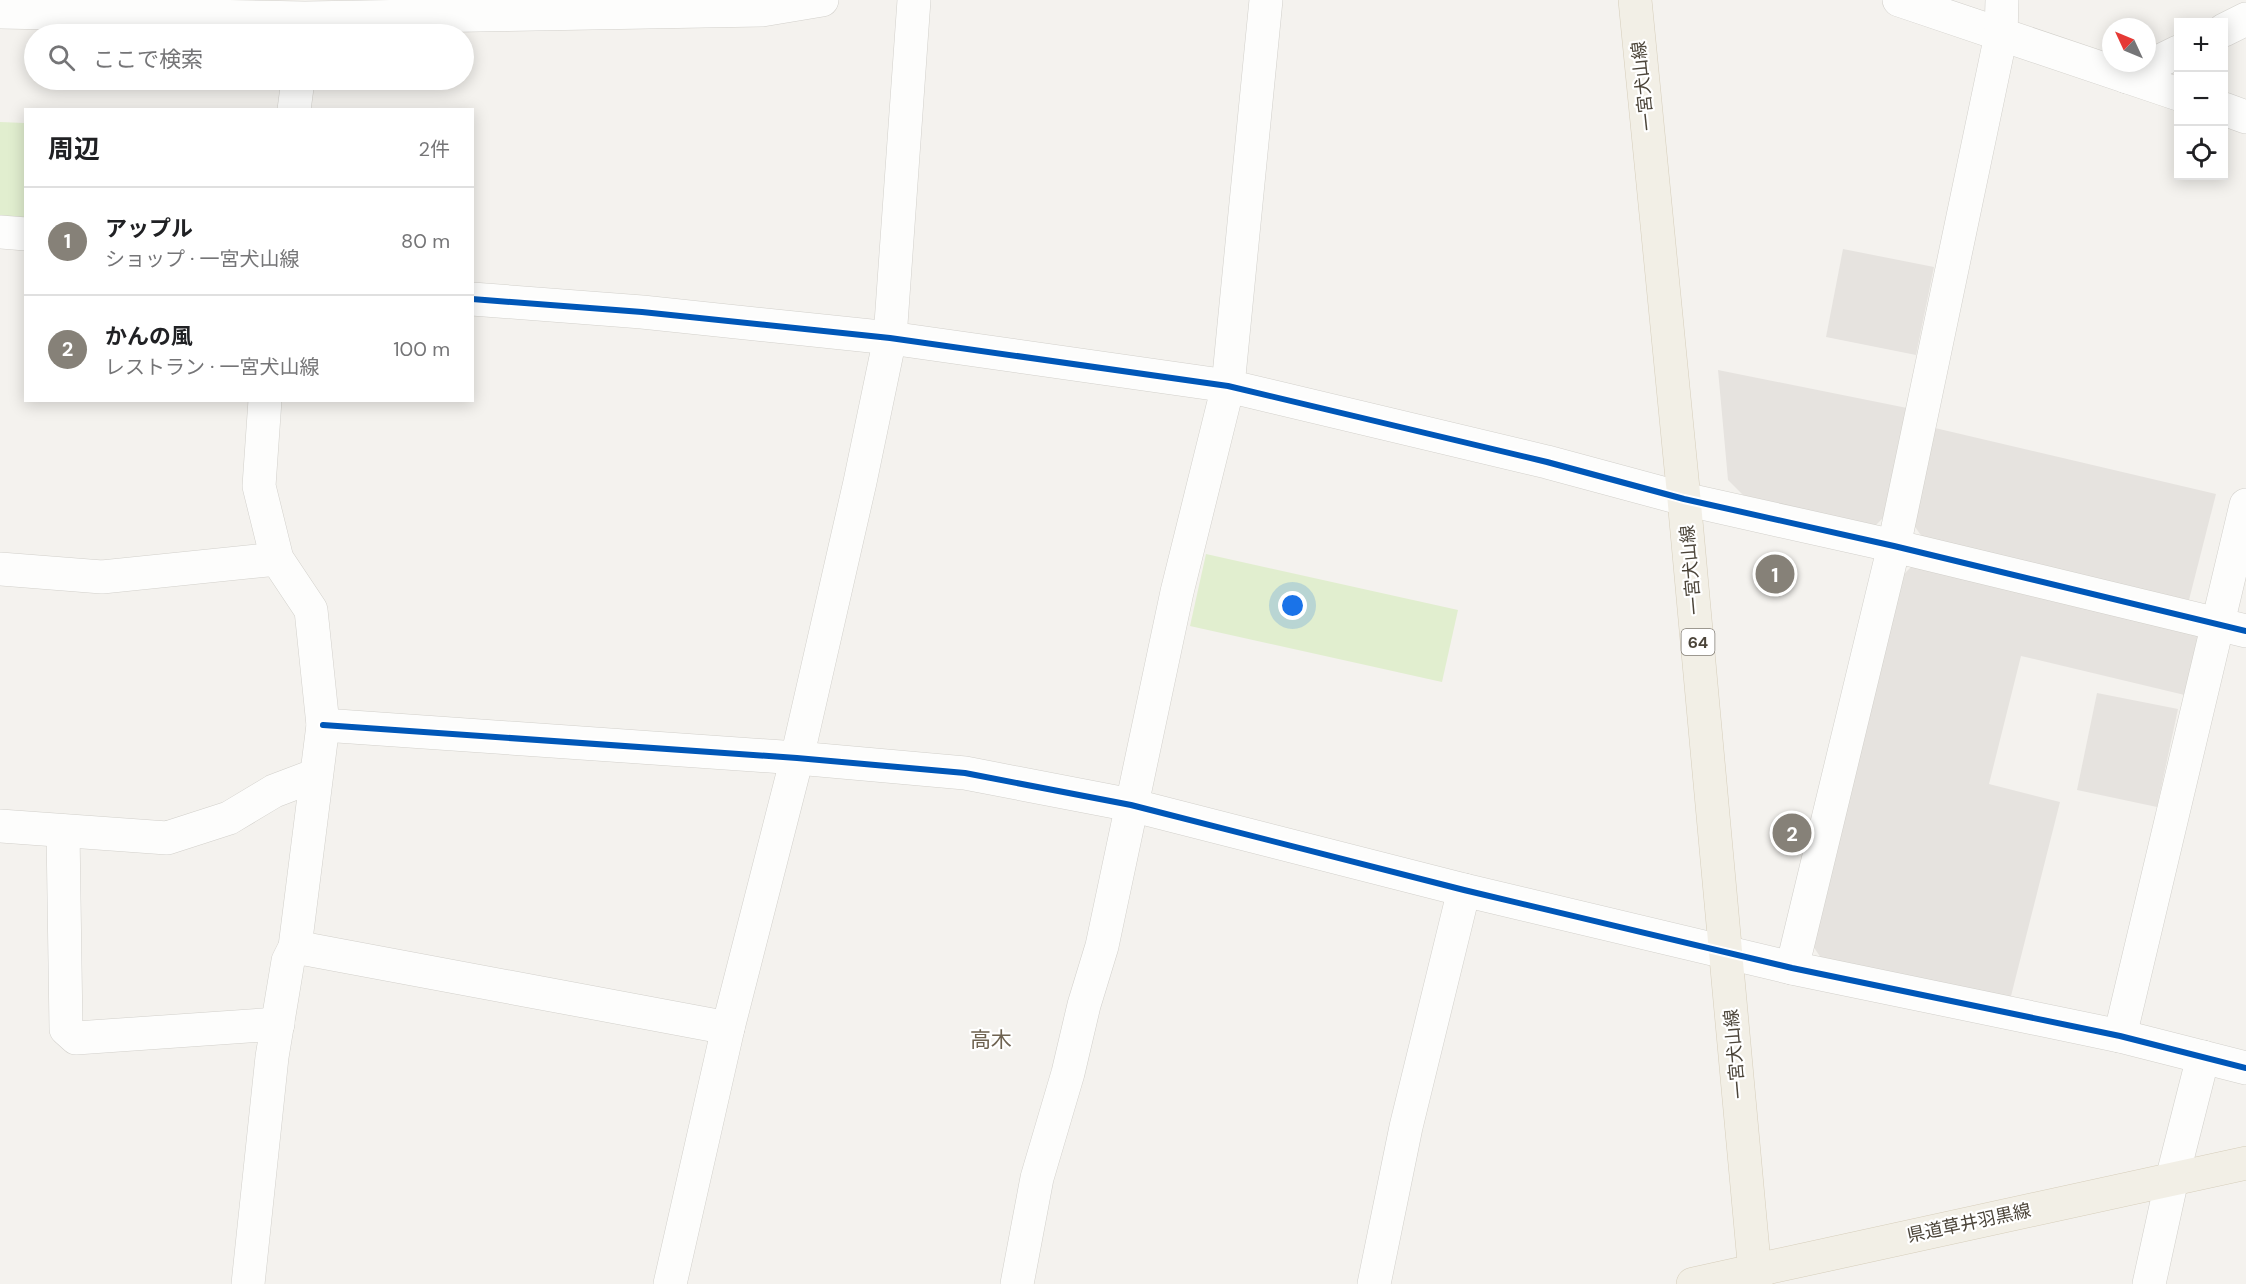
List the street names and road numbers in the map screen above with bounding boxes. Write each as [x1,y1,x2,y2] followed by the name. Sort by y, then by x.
[1626,40,1660,132] street label: 一宮犬山線
[1675,524,1707,616] street label: 一宮犬山線
[1682,629,1714,655] road number: 64
[1719,1008,1751,1100] street label: 一宮犬山線
[1905,1198,2033,1248] street label: 県道草井羽黒線

